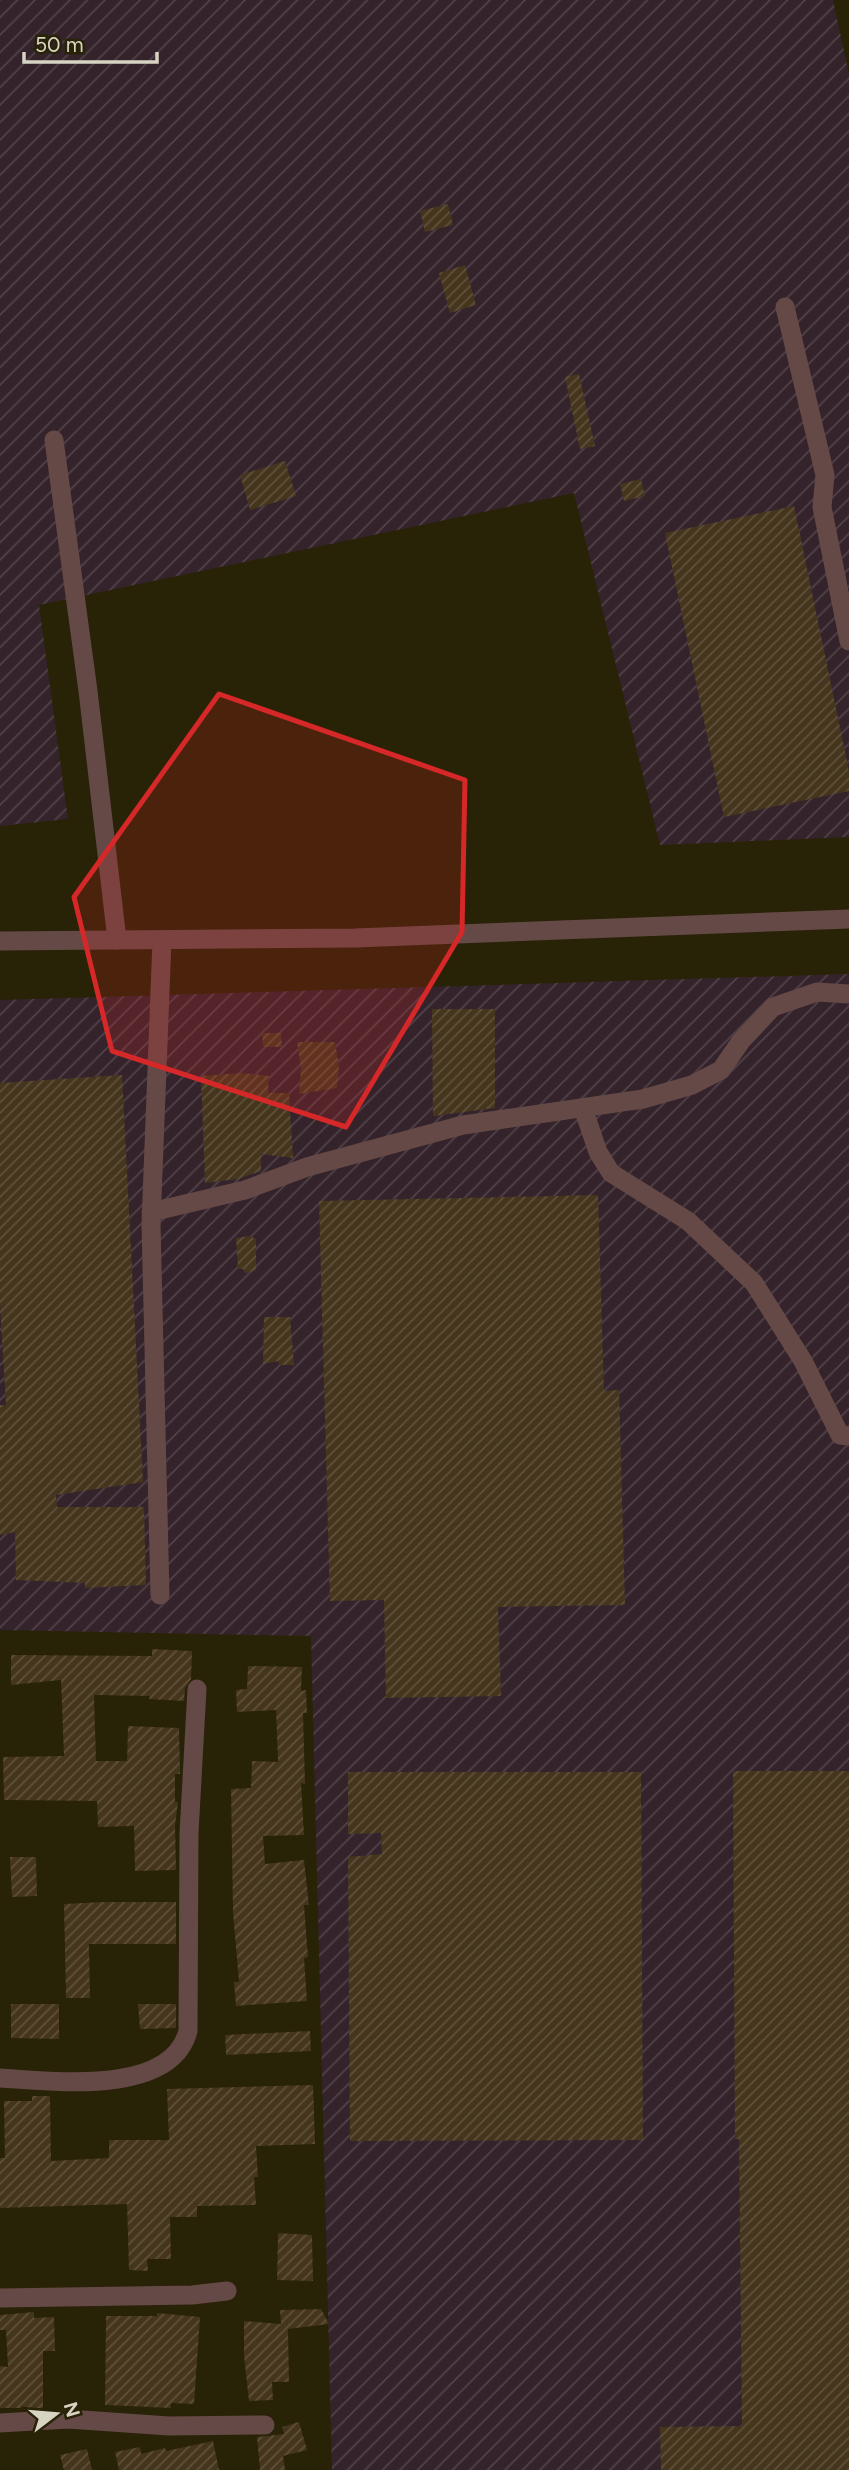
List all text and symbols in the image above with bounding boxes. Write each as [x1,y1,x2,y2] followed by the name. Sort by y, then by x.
[24,21,158,65] scale bar
[35,32,84,57] text: 50 m
[21,2379,91,2449] north arrow
[59,2399,85,2420] text: N

